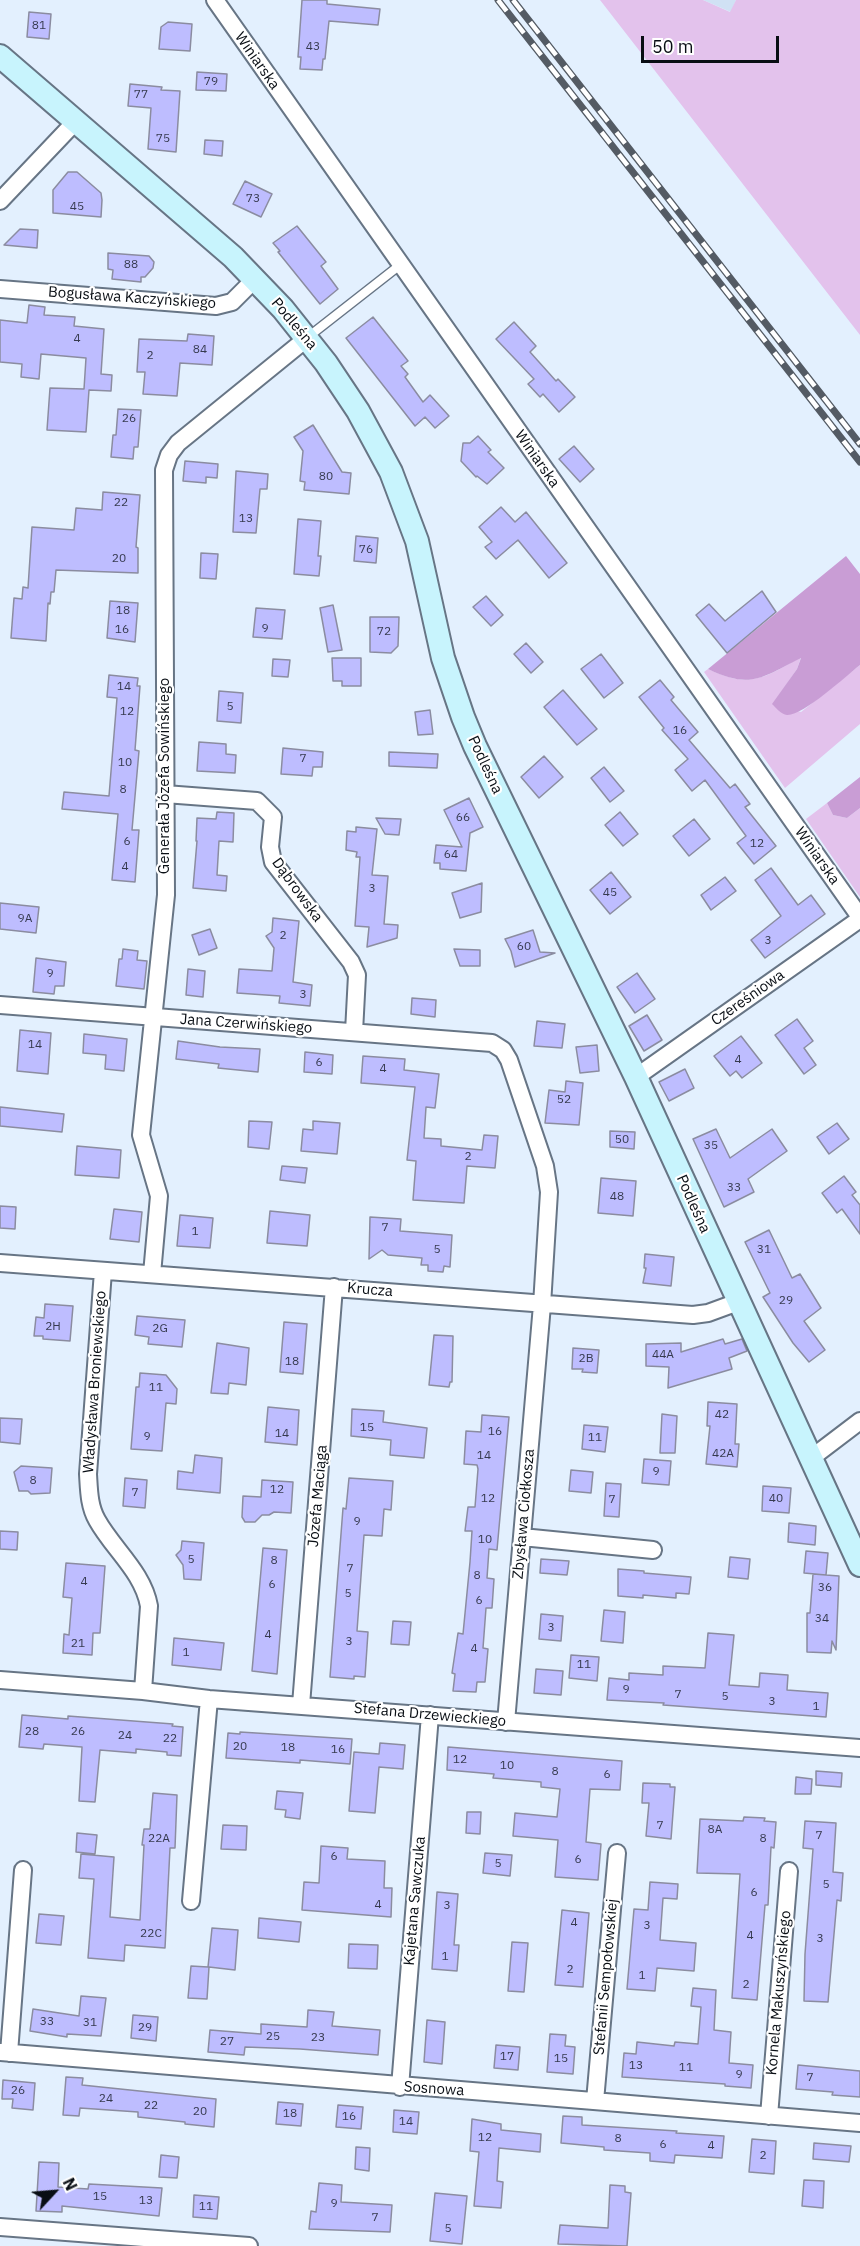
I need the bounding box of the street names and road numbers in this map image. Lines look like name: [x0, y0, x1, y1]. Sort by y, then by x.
street label: Winiarska: [231, 29, 283, 93]
street label: Bogusława Kaczyńskiego: [47, 283, 217, 313]
street label: Podleśna: [267, 294, 321, 354]
street label: Winiarska: [511, 427, 563, 491]
street label: Generała Józefa Sowińskiego: [156, 678, 174, 874]
street label: Podleśna: [464, 733, 506, 797]
street label: Winiarska: [791, 824, 843, 888]
street label: Dąbrowska: [268, 854, 326, 926]
street label: Czereśniowa: [708, 966, 788, 1030]
street label: Jana Czerwińskiego: [179, 1010, 313, 1038]
street label: Podleśna: [672, 1172, 714, 1236]
street label: Krucza: [346, 1279, 394, 1301]
street label: Władysława Broniewskiego: [80, 1290, 110, 1474]
street label: Józefa Maciąga: [305, 1444, 331, 1548]
street label: Zbysława Ciołkosza: [509, 1448, 539, 1580]
street label: Stefana Drzewieckiego: [353, 1699, 507, 1731]
street label: Kajetana Sawczuka: [400, 1836, 430, 1966]
street label: Stefanii Sempołowskiej: [590, 1898, 622, 2056]
street label: Kornela Makuszyńskiego: [763, 1910, 795, 2076]
street label: Sosnowa: [403, 2078, 465, 2100]

